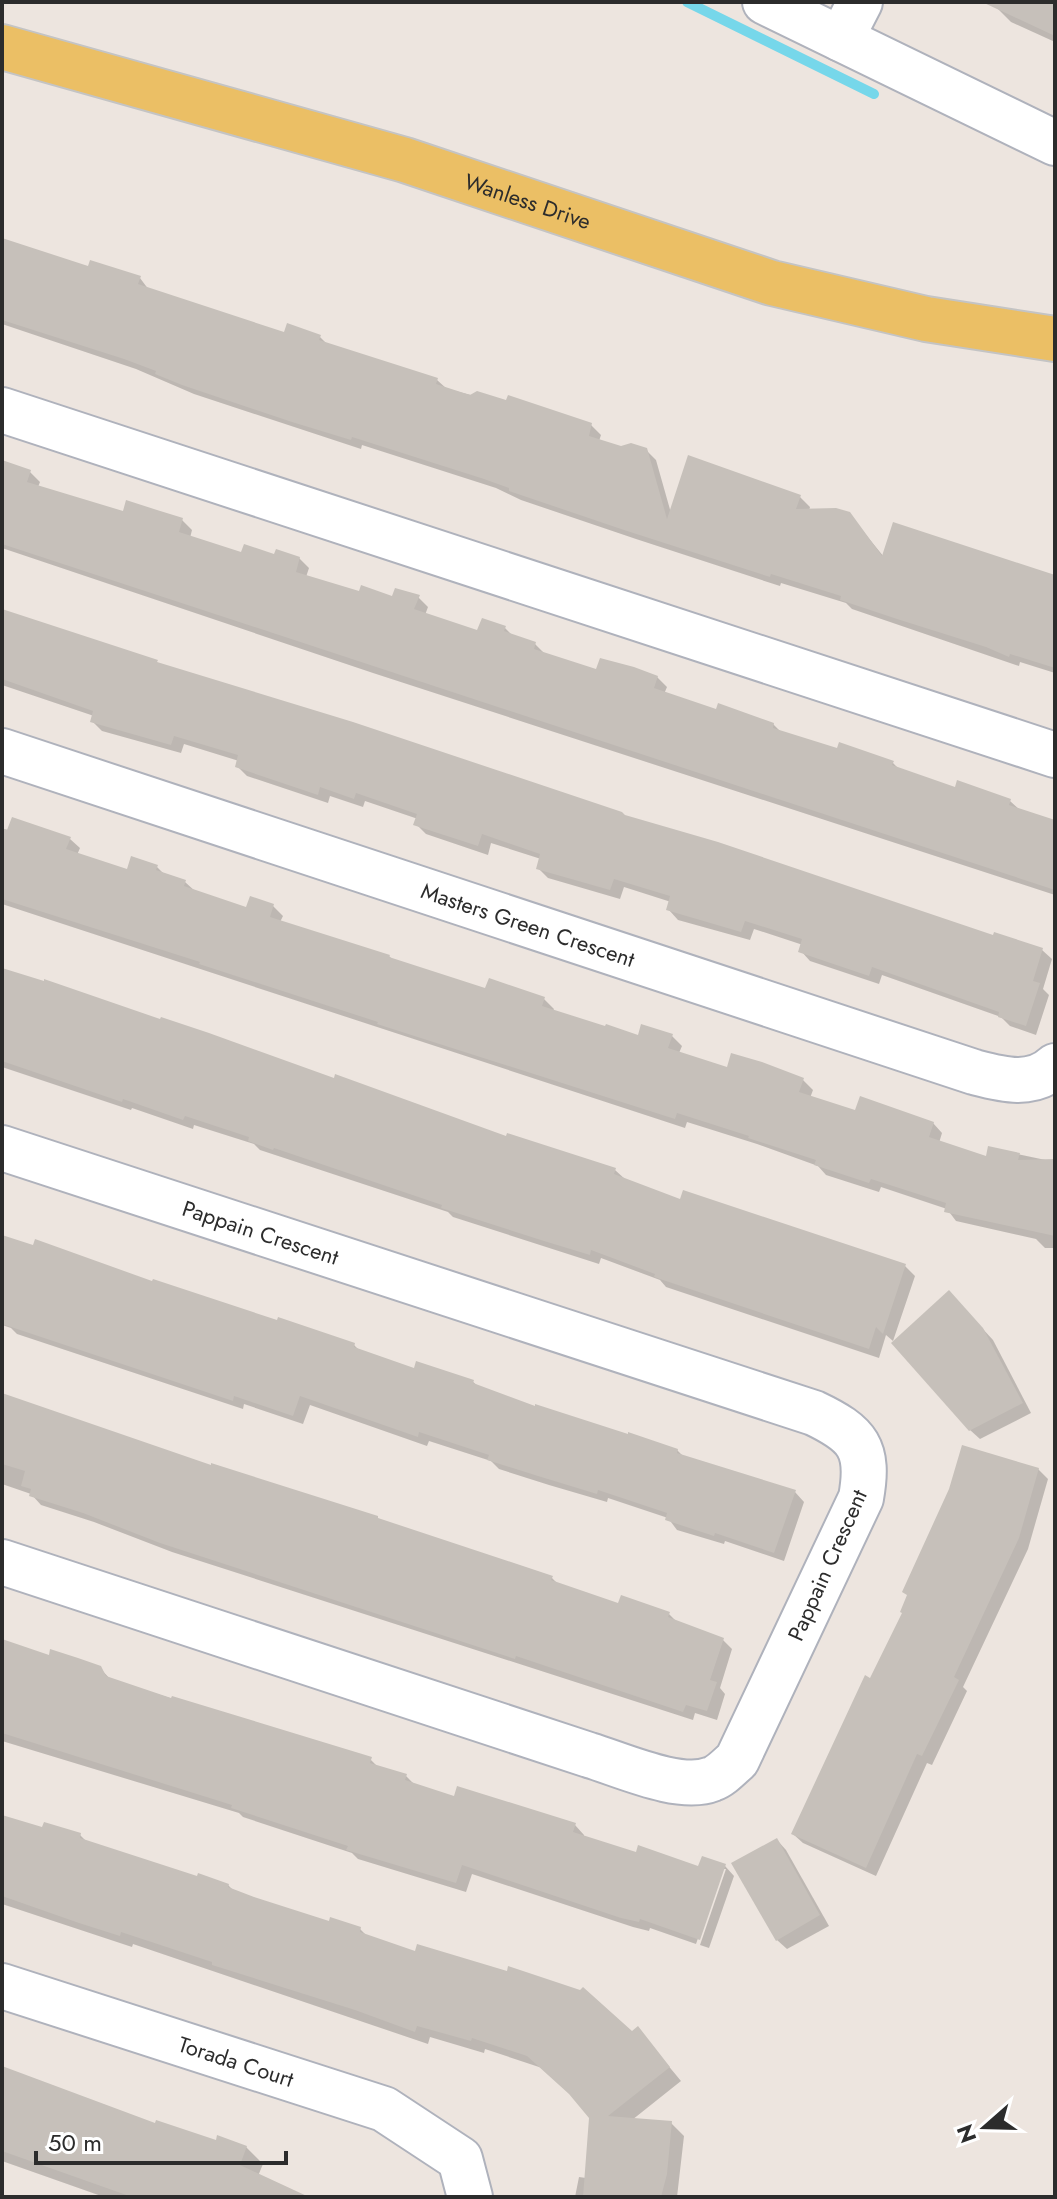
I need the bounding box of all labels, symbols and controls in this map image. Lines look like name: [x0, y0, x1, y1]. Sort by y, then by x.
street label: Wanless Drive: [460, 165, 595, 237]
street label: Masters Green Crescent: [417, 875, 640, 975]
street label: Pappain Crescent: [178, 1192, 344, 1273]
street label: Pappain Crescent: [779, 1484, 875, 1646]
street label: Torada Court: [174, 2028, 299, 2095]
north arrow: [945, 2087, 1025, 2167]
scale bar: [36, 2115, 286, 2165]
text: N: [948, 2120, 984, 2148]
text: 50 m: [48, 2125, 102, 2160]

